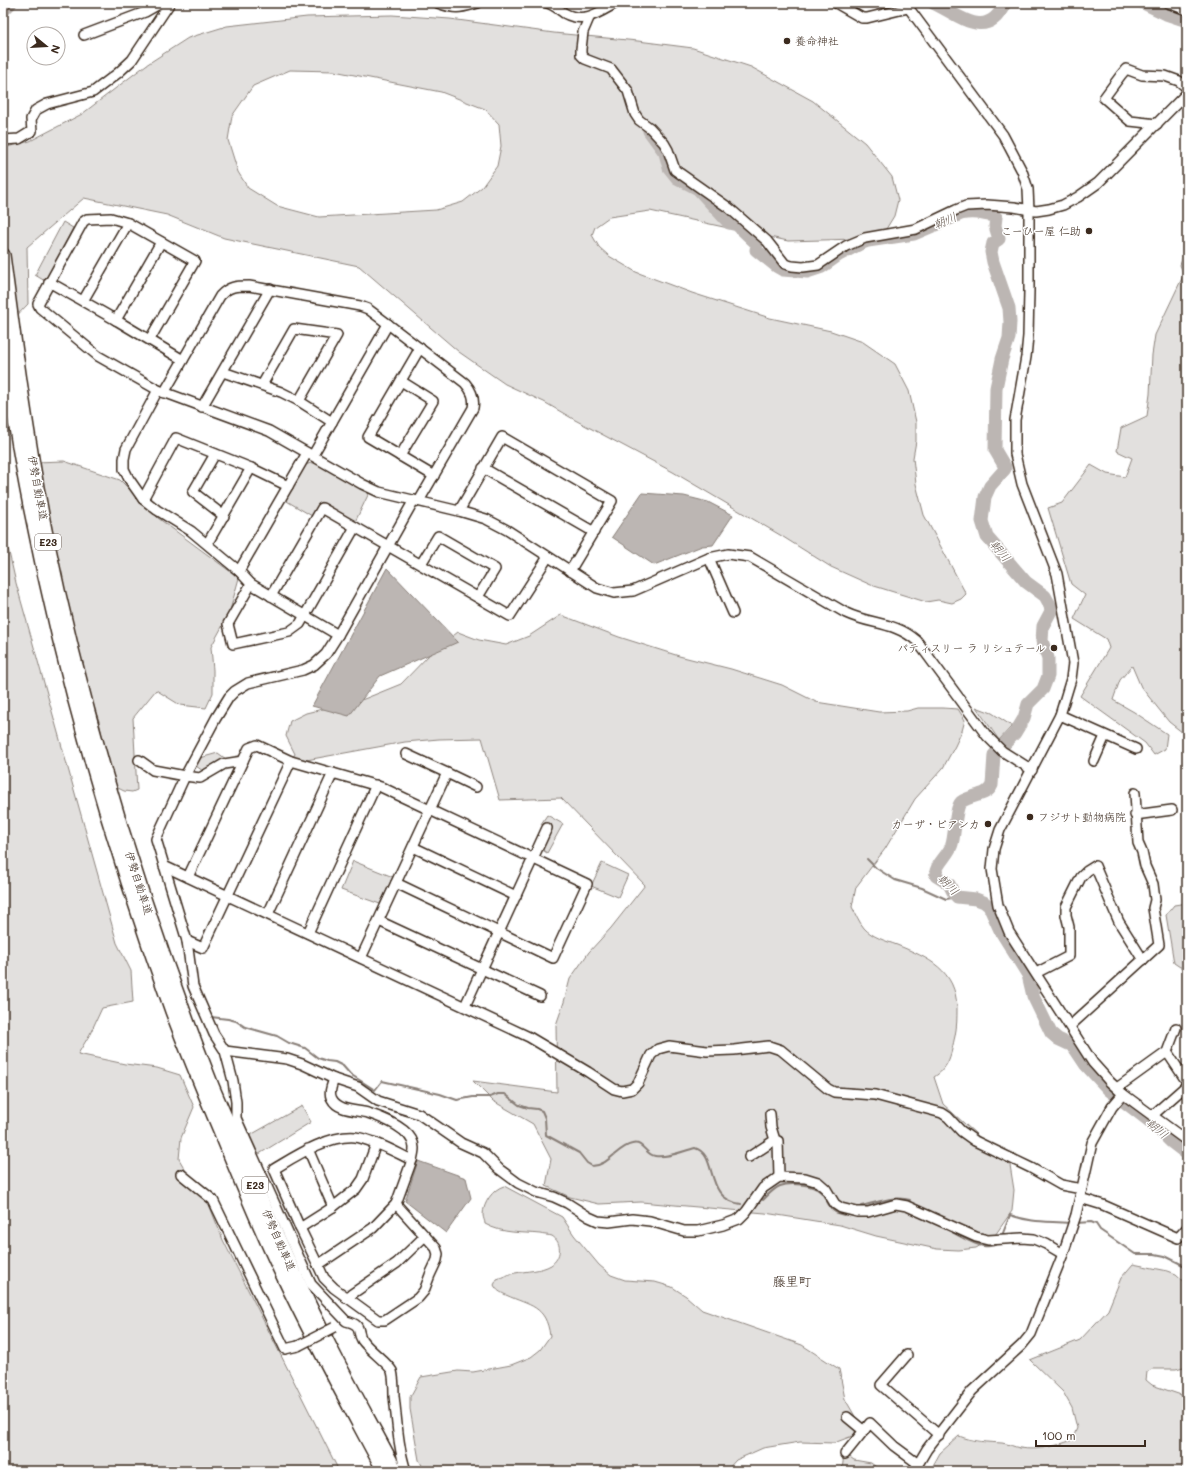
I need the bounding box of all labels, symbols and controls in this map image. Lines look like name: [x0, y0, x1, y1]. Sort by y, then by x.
north arrow: [26, 26, 66, 66]
place label: 養命神社: [795, 33, 839, 48]
marker: 養命神社: [782, 36, 792, 46]
text: N: [48, 43, 64, 56]
water label: 朝川: [930, 208, 959, 232]
place label: こーひー屋 仁助: [1001, 223, 1081, 238]
marker: こーひー屋 仁助: [1084, 226, 1094, 236]
street label: 伊勢自動車道: [25, 454, 52, 522]
road number: E23: [35, 534, 61, 550]
water label: 朝川: [987, 536, 1015, 565]
place label: パティスリー ラ リシュテール: [897, 640, 1046, 655]
marker: パティスリー ラ リシュテール: [1049, 643, 1059, 653]
place label: フジサト動物病院: [1038, 809, 1126, 824]
marker: フジサト動物病院: [1025, 812, 1035, 822]
place label: カーザ・ビアンカ: [892, 816, 980, 831]
marker: カーザ・ビアンカ: [983, 819, 993, 829]
street label: 伊勢自動車道: [122, 849, 157, 917]
water label: 朝川: [935, 870, 963, 898]
water label: 朝川: [1143, 1114, 1172, 1142]
road number: E23: [242, 1177, 268, 1193]
street label: 伊勢自動車道: [259, 1207, 300, 1273]
district label: 藤里町: [772, 1272, 812, 1289]
scale bar: [1036, 1422, 1145, 1448]
text: 100 m: [1042, 1427, 1076, 1443]

